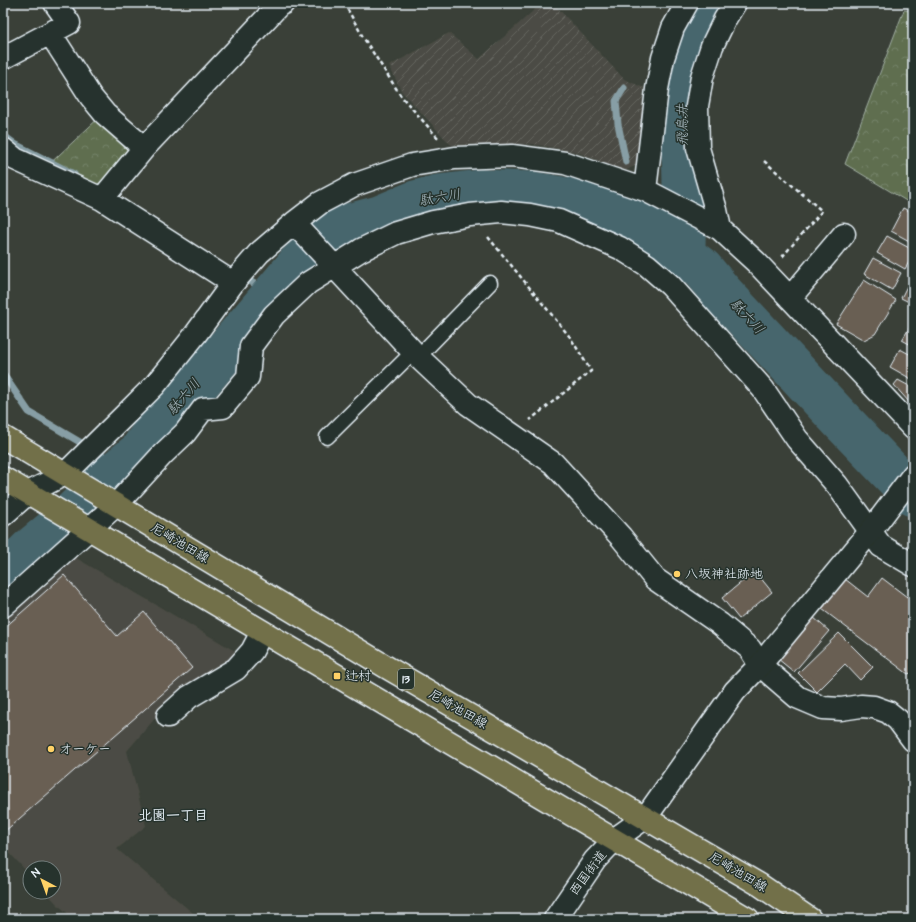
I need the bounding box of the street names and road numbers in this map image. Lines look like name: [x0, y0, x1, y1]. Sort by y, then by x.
street label: 尼崎池田線: [148, 519, 213, 568]
road number: 13: [398, 669, 414, 689]
street label: 尼崎池田線: [425, 685, 492, 734]
street label: 西国街道: [565, 847, 611, 899]
street label: 尼崎池田線: [706, 848, 771, 897]

